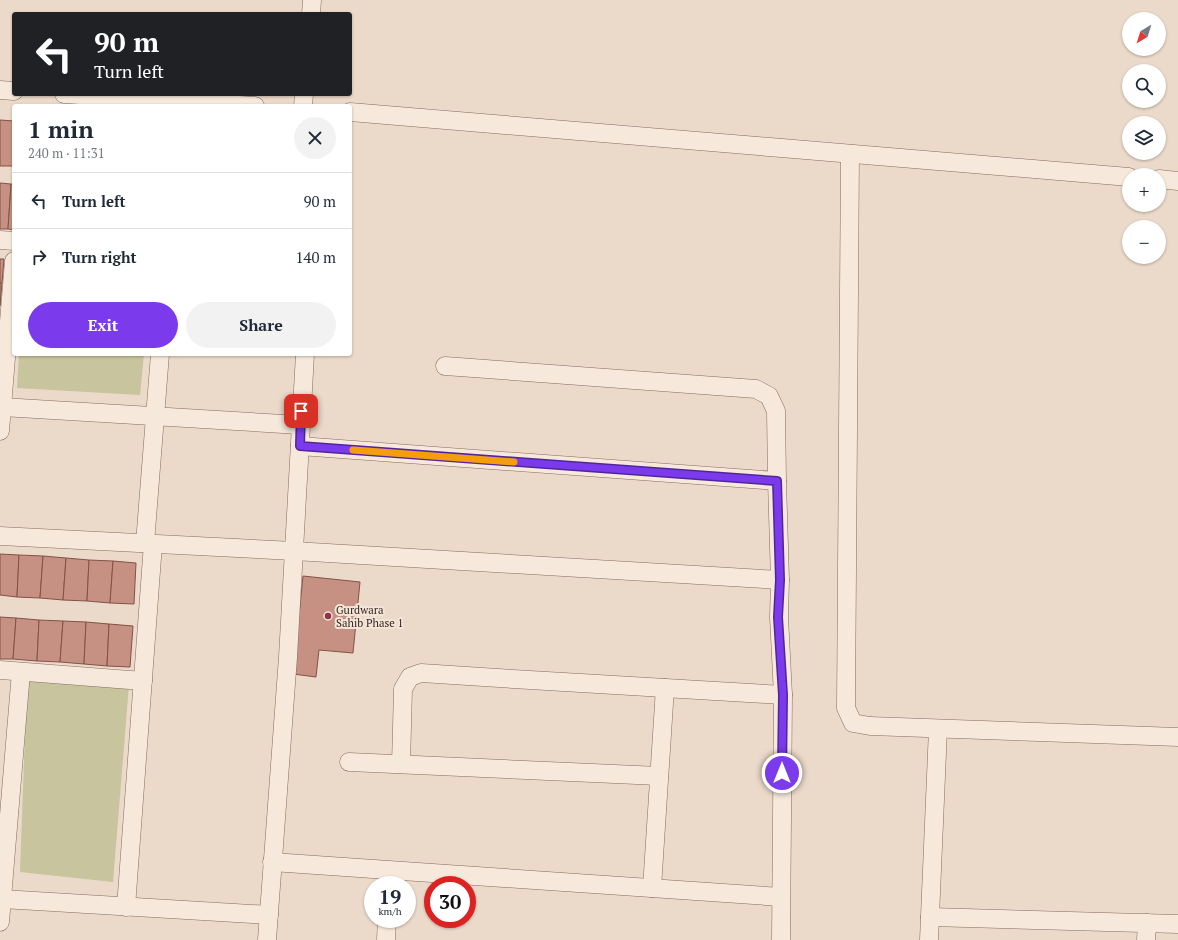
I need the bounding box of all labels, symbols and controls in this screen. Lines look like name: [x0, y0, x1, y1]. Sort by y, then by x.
north arrow: [1122, 12, 1166, 56]
map controls: [1122, 12, 1166, 264]
text: 90 m: [94, 23, 159, 60]
icon: left: [28, 28, 80, 80]
text: Turn left: [94, 59, 164, 83]
button: search: [1122, 64, 1166, 108]
text: 1 min: [28, 113, 94, 145]
button: layers: [1122, 116, 1166, 160]
button: close: [294, 117, 336, 159]
text: 240 m · 11:31: [28, 144, 105, 162]
button: +: [1122, 168, 1166, 212]
icon: left: [28, 190, 50, 212]
text: Turn left: [62, 191, 126, 211]
text: 90 m: [303, 191, 336, 211]
button: −: [1122, 220, 1166, 264]
icon: right: [28, 246, 50, 268]
text: Turn right: [62, 247, 137, 267]
text: 140 m: [295, 247, 336, 267]
button: Exit: [28, 302, 178, 348]
button: Share: [186, 302, 336, 348]
pin: [284, 394, 318, 428]
icon: arrive: [290, 400, 312, 422]
place label: Gurdwara Sahib Phase 1: [336, 603, 403, 630]
marker: Gurdwara Sahib Phase 1: [323, 611, 333, 621]
position arrow: [761, 752, 803, 794]
speed limit sign: 30: [424, 876, 476, 928]
text: 19: [379, 883, 401, 910]
text: km/h: [378, 905, 402, 918]

